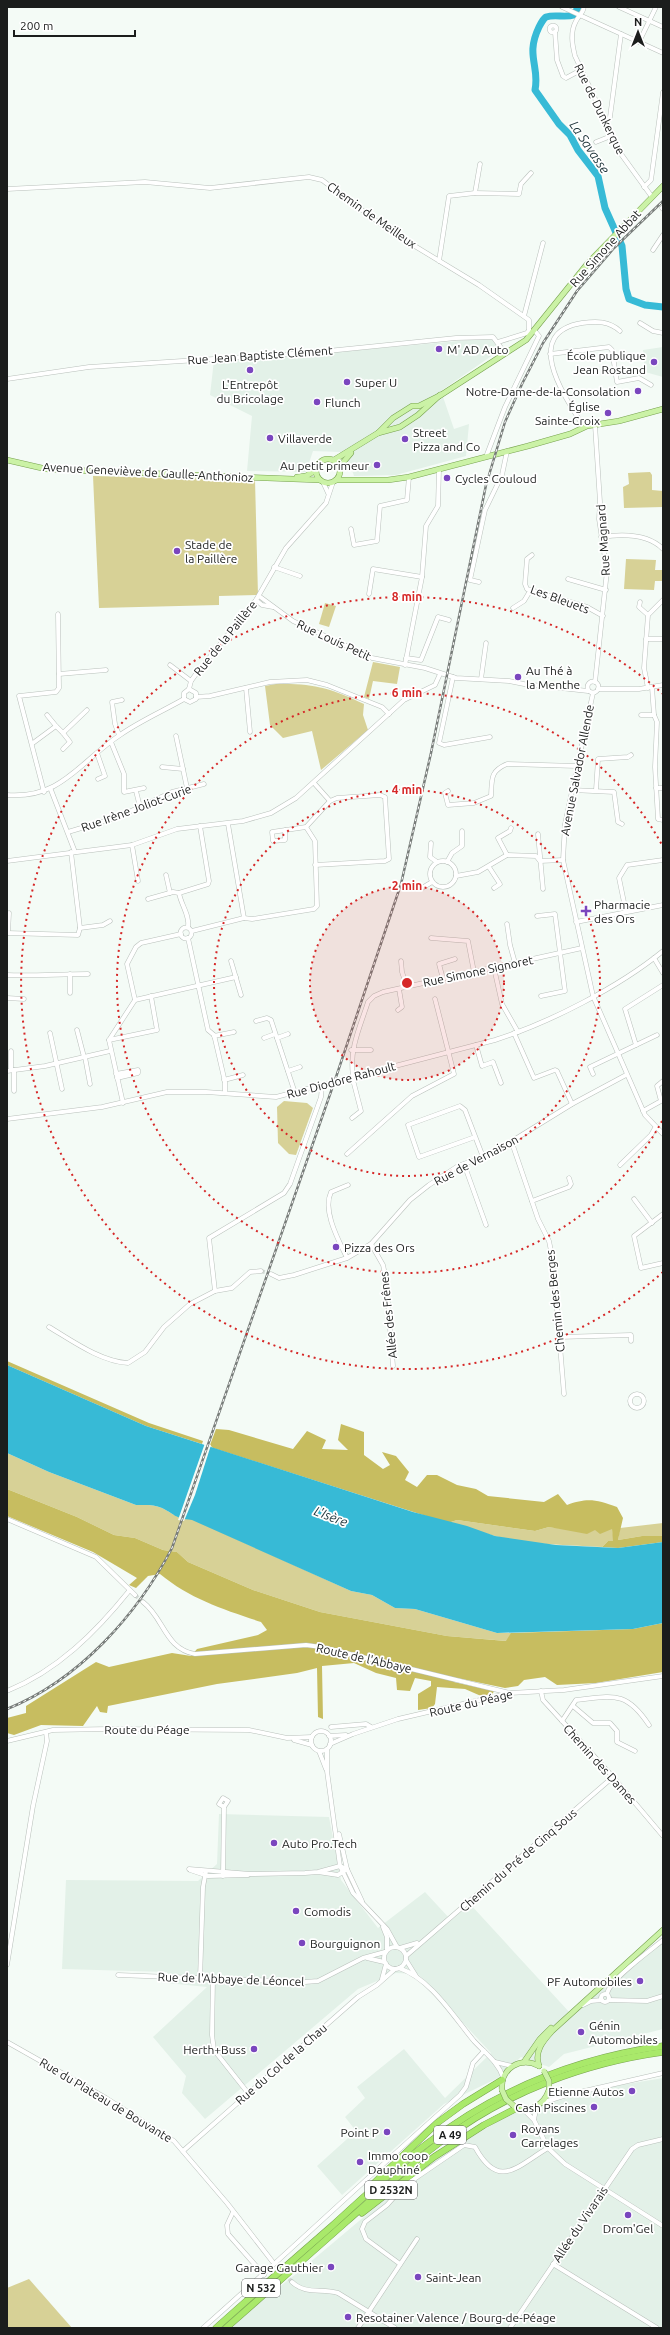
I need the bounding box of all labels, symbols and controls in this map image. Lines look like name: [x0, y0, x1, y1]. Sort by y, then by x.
scale bar: [14, 12, 135, 38]
north arrow: [618, 12, 658, 52]
text: N: [634, 16, 642, 28]
text: 200 m: [20, 19, 53, 32]
street label: Rue de Dunkerque: [572, 61, 628, 157]
water label: La Savasse: [567, 118, 613, 176]
street label: Chemin de Meilleux: [325, 179, 419, 251]
street label: Rue Simone Abbat: [567, 207, 643, 289]
street label: Rue Jean Baptiste Clément: [187, 343, 333, 367]
place label: M' AD Auto: [447, 343, 508, 356]
marker: M' AD Auto: [434, 344, 444, 354]
place label: École publique Jean Rostand: [567, 349, 646, 376]
marker: École publique Jean Rostand: [649, 357, 659, 367]
marker: L'Entrepôt du Bricolage: [245, 365, 255, 375]
place label: Super U: [355, 376, 397, 389]
marker: Super U: [342, 377, 352, 387]
place label: L'Entrepôt du Bricolage: [216, 378, 284, 405]
place label: Notre-Dame-de-la-Consolation: [466, 385, 630, 398]
marker: Notre-Dame-de-la-Consolation: [633, 386, 643, 396]
place label: Flunch: [325, 396, 361, 409]
marker: Flunch: [312, 397, 322, 407]
place label: Église Sainte-Croix: [535, 400, 600, 427]
marker: Église Sainte-Croix: [603, 408, 613, 418]
place label: Street Pizza and Co: [413, 426, 480, 453]
place label: Villaverde: [278, 432, 332, 445]
marker: Villaverde: [265, 433, 275, 443]
marker: Street Pizza and Co: [400, 434, 410, 444]
place label: Au petit primeur: [280, 459, 369, 472]
street label: Avenue Geneviève de Gaulle-Anthonioz: [42, 460, 254, 484]
marker: Au petit primeur: [372, 460, 382, 470]
place label: Cycles Couloud: [455, 472, 537, 485]
marker: Cycles Couloud: [442, 473, 452, 483]
street label: Rue Magnard: [594, 504, 612, 576]
place label: Stade de la Paillère: [185, 538, 237, 565]
marker: Stade de la Paillère: [172, 546, 182, 556]
street label: Les Bleuets: [529, 582, 591, 616]
text: 8 min: [392, 590, 422, 603]
street label: Rue de la Paillère: [191, 598, 259, 678]
street label: Rue Louis Petit: [295, 617, 373, 663]
place label: Au Thé à la Menthe: [526, 664, 580, 691]
marker: Au Thé à la Menthe: [513, 672, 523, 682]
text: 6 min: [392, 686, 422, 699]
street label: Avenue Salvador Allende: [558, 703, 596, 837]
street label: Rue Irène Joliot-Curie: [79, 782, 193, 834]
text: 4 min: [392, 783, 422, 796]
text: 2 min: [392, 879, 422, 892]
place label: Pharmacie des Ors: [594, 898, 650, 925]
marker: Pharmacie des Ors: [581, 906, 591, 916]
street label: Rue Simone Signoret: [422, 953, 535, 989]
centre of rings: [400, 976, 414, 990]
street label: Rue Diodore Rahoult: [285, 1059, 397, 1101]
street label: Rue de Vernaison: [432, 1132, 520, 1188]
place label: Pizza des Ors: [344, 1241, 415, 1254]
marker: Pizza des Ors: [331, 1242, 341, 1252]
street label: Chemin des Berges: [543, 1249, 567, 1353]
street label: Allée des Frênes: [377, 1271, 399, 1359]
water label: L'Isère: [312, 1503, 350, 1529]
street label: Route de l'Abbaye: [315, 1641, 413, 1675]
street label: Route du Péage: [428, 1687, 514, 1719]
street label: Chemin des Dames: [561, 1722, 639, 1806]
street label: Route du Péage: [104, 1723, 190, 1736]
street label: Chemin du Pré de Cinq Sous: [457, 1806, 579, 1914]
place label: Auto Pro.Tech: [282, 1837, 357, 1850]
marker: Auto Pro.Tech: [269, 1838, 279, 1848]
place label: Comodis: [304, 1905, 351, 1918]
marker: Comodis: [291, 1906, 301, 1916]
place label: Bourguignon: [310, 1937, 380, 1950]
marker: Bourguignon: [297, 1938, 307, 1948]
street label: Rue de l'Abbaye de Léoncel: [157, 1970, 305, 1988]
place label: PF Automobiles: [547, 1975, 632, 1988]
marker: PF Automobiles: [635, 1976, 645, 1986]
place label: Génin Automobiles: [589, 2019, 658, 2046]
street label: Rue du Col de la Chau: [233, 2021, 329, 2107]
marker: Génin Automobiles: [576, 2027, 586, 2037]
place label: Herth+Buss: [183, 2043, 246, 2056]
marker: Herth+Buss: [249, 2044, 259, 2054]
street label: Rue du Plateau de Bouvante: [38, 2055, 174, 2145]
place label: Etienne Autos: [548, 2085, 624, 2098]
marker: Etienne Autos: [627, 2086, 637, 2096]
place label: Cash Piscines: [515, 2101, 586, 2114]
marker: Cash Piscines: [589, 2102, 599, 2112]
place label: Royans Carrelages: [521, 2122, 578, 2149]
place label: Point P: [341, 2126, 379, 2139]
road number: A 49: [434, 2126, 466, 2144]
marker: Point P: [382, 2127, 392, 2137]
marker: Royans Carrelages: [508, 2130, 518, 2140]
place label: Immo coop Dauphiné: [368, 2149, 428, 2176]
marker: Immo coop Dauphiné: [355, 2157, 365, 2167]
road number: D 2532N: [365, 2181, 417, 2199]
street label: Allée du Vivarais: [550, 2184, 610, 2264]
marker: Drom'Gel: [623, 2210, 633, 2220]
place label: Drom'Gel: [603, 2222, 653, 2235]
place label: Garage Gauthier: [235, 2261, 323, 2274]
marker: Garage Gauthier: [326, 2262, 336, 2272]
place label: Saint-Jean: [426, 2271, 481, 2284]
marker: Saint-Jean: [413, 2272, 423, 2282]
road number: N 532: [242, 2279, 280, 2297]
place label: Resotainer Valence / Bourg-de-Péage: [356, 2311, 556, 2324]
marker: Resotainer Valence / Bourg-de-Péage: [343, 2312, 353, 2322]

